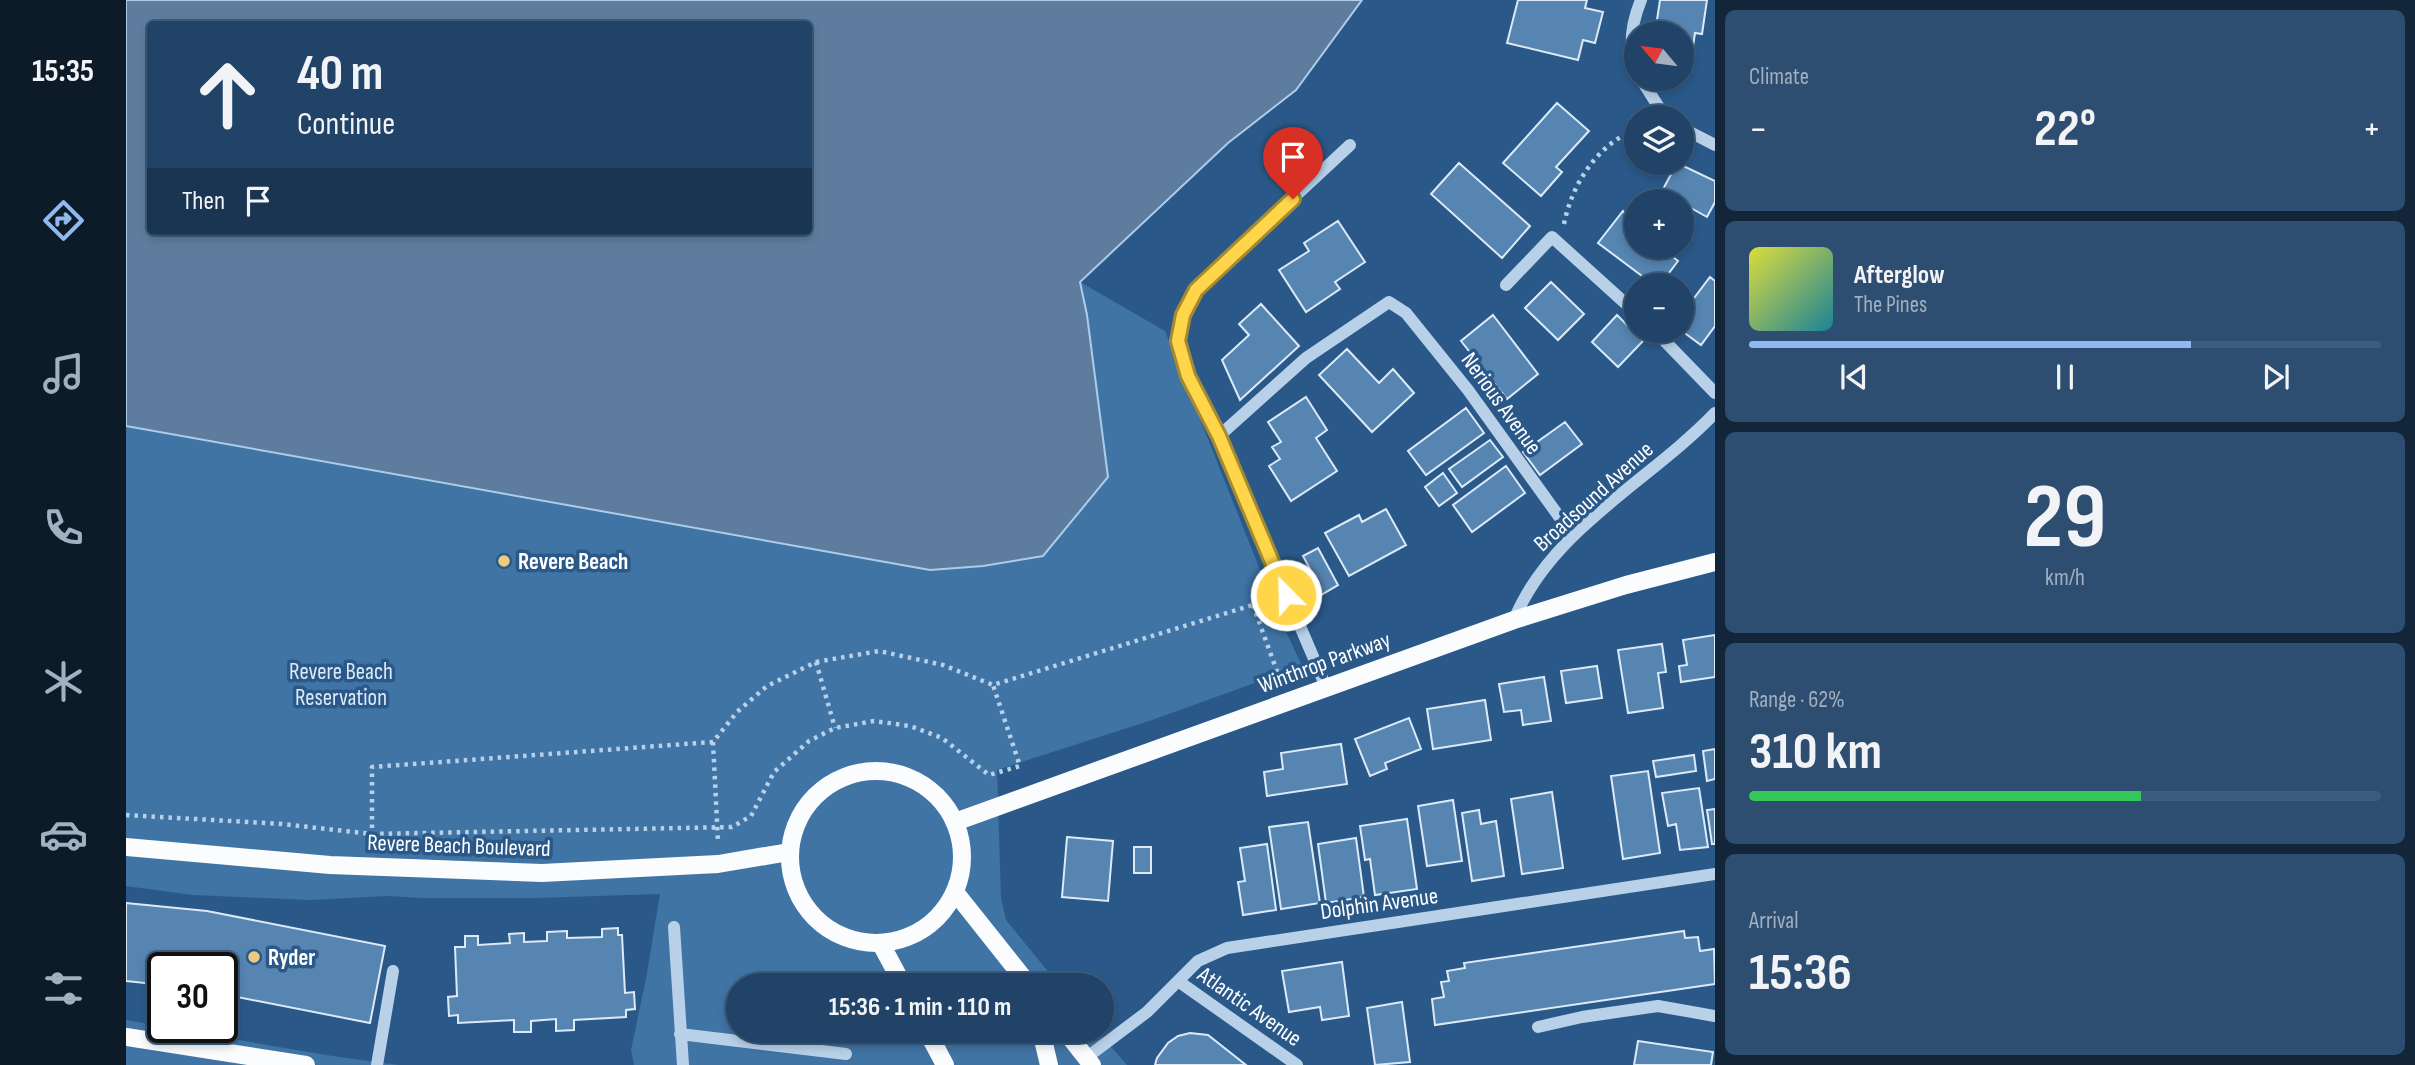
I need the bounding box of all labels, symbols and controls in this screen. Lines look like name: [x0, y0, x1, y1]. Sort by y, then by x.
north arrow: [1624, 21, 1694, 91]
map controls: [1624, 21, 1694, 343]
text: 40 m: [297, 45, 383, 104]
icon: ahead: [182, 49, 273, 140]
text: 15:35: [32, 52, 94, 91]
text: Climate: [1749, 63, 1809, 91]
text: 22°: [2034, 98, 2096, 161]
text: Continue: [297, 105, 395, 144]
button: layers: [1624, 105, 1694, 175]
text: −: [1749, 107, 1768, 152]
text: +: [2362, 107, 2381, 152]
pin: [1263, 127, 1323, 199]
icon: arrive: [1274, 138, 1312, 176]
icon: arrive: [239, 182, 277, 220]
text: Then: [182, 186, 225, 217]
button: +: [1624, 189, 1694, 259]
icon: directions: [39, 196, 88, 245]
text: Afterglow: [1854, 260, 1945, 291]
button: −: [1624, 273, 1694, 343]
text: The Pines: [1854, 291, 1927, 319]
street label: Nerious Avenue: [1455, 347, 1548, 460]
icon: music: [39, 349, 88, 398]
icon: previous: [1835, 358, 1873, 396]
icon: pause: [2046, 358, 2084, 396]
icon: next: [2257, 358, 2295, 396]
street label: Broadsound Avenue: [1528, 436, 1659, 558]
text: 29: [2024, 464, 2107, 573]
icon: phone: [39, 503, 88, 552]
place label: Revere Beach: [518, 548, 628, 576]
marker: Revere Beach: [496, 553, 512, 569]
position arrow: [1249, 558, 1323, 632]
text: km/h: [2045, 564, 2085, 592]
street label: Winthrop Parkway: [1254, 626, 1395, 700]
icon: climate: [39, 657, 88, 706]
park label: Revere Beach Reservation: [289, 658, 393, 712]
text: Range · 62%: [1749, 686, 1845, 714]
text: 310 km: [1749, 721, 1882, 784]
icon: car: [39, 810, 88, 859]
street label: Revere Beach Boulevard: [367, 829, 551, 863]
street label: Dolphin Avenue: [1319, 882, 1440, 926]
text: Arrival: [1749, 907, 1798, 935]
text: 15:36: [1749, 942, 1852, 1005]
place label: Ryder: [268, 944, 315, 972]
marker: Ryder: [246, 949, 262, 965]
speed limit sign: 30: [147, 952, 238, 1043]
street label: Atlantic Avenue: [1191, 960, 1307, 1053]
icon: filters: [39, 964, 88, 1013]
text: 15:36 · 1 min · 110 m: [829, 992, 1011, 1023]

